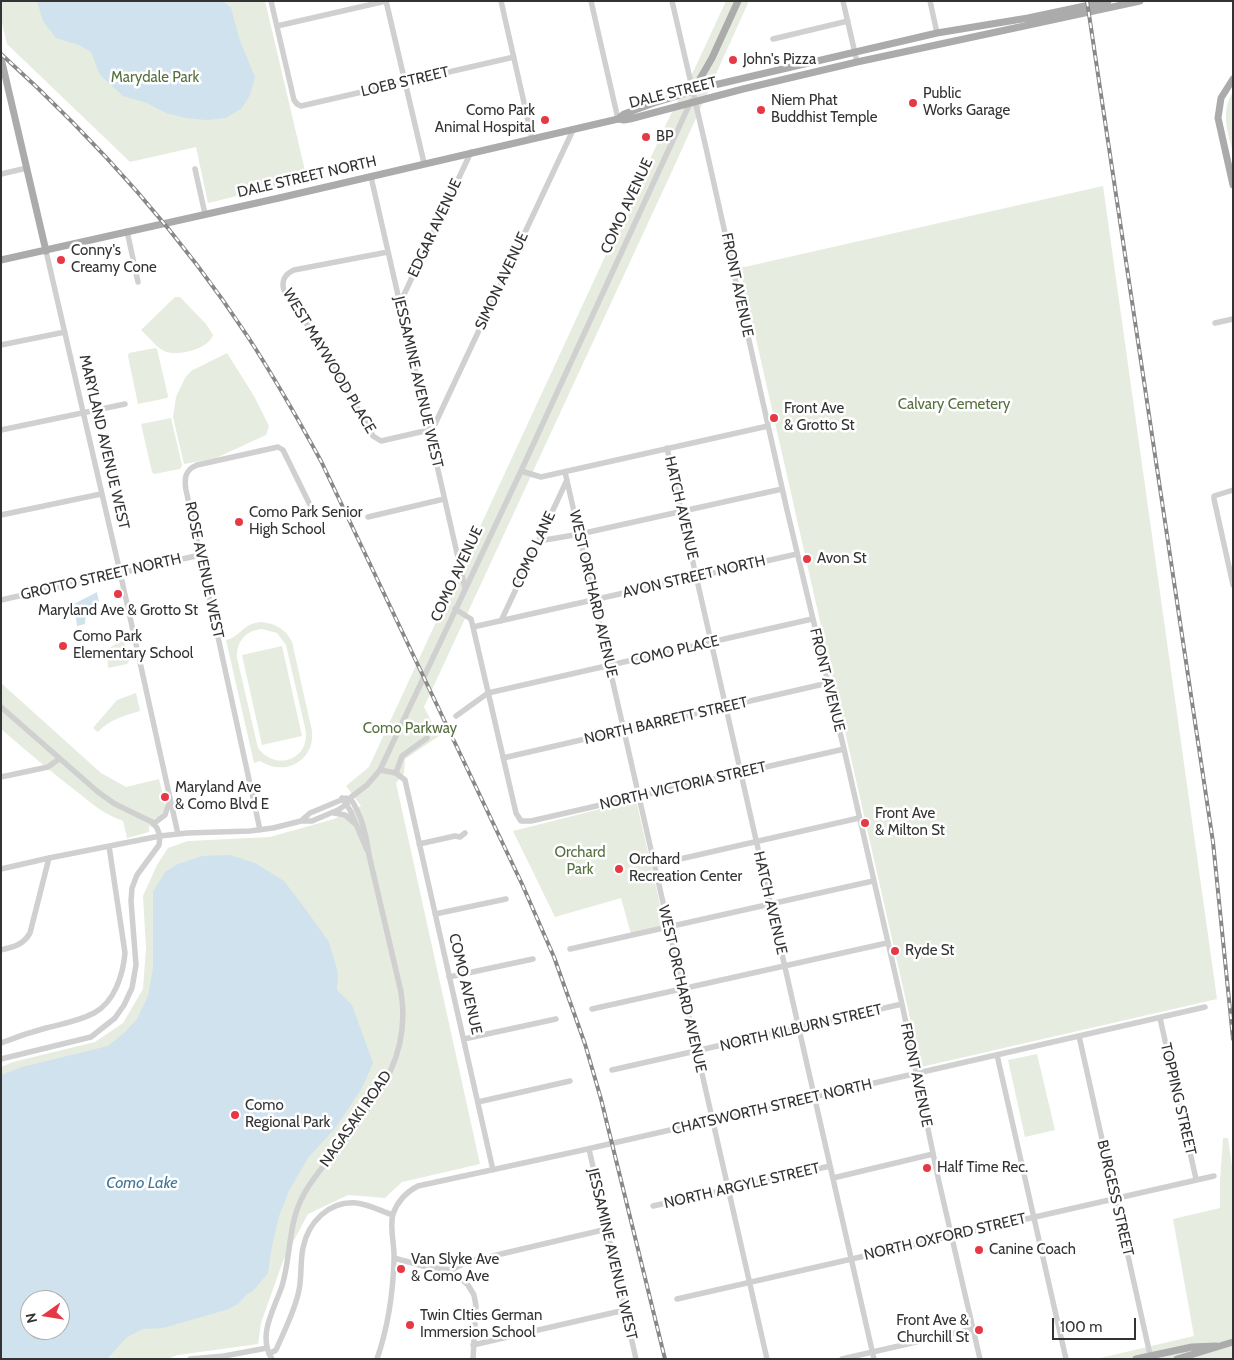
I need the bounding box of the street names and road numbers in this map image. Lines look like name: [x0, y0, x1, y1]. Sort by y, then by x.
street label: LOEB STREET: [359, 63, 451, 101]
street label: DALE STREET: [627, 73, 719, 113]
street label: DALE STREET NORTH: [236, 152, 378, 202]
street label: COMO AVENUE: [597, 155, 657, 257]
street label: EDGAR AVENUE: [404, 176, 466, 280]
street label: SIMON AVENUE: [471, 229, 533, 333]
street label: FRONT AVENUE: [717, 231, 757, 339]
street label: WEST MAYWOOD PLACE: [279, 285, 379, 437]
street label: JESSAMINE AVENUE WEST: [390, 295, 446, 469]
street label: MARYLAND AVENUE WEST: [75, 353, 133, 531]
street label: HATCH AVENUE: [660, 455, 702, 561]
street label: ROSE AVENUE WEST: [181, 500, 227, 640]
street label: COMO LANE: [508, 509, 560, 591]
street label: WEST ORCHARD AVENUE: [565, 509, 621, 679]
street label: COMO AVENUE: [427, 523, 487, 625]
street label: GROTTO STREET NORTH: [19, 550, 183, 604]
street label: AVON STREET NORTH: [621, 552, 767, 602]
street label: FRONT AVENUE: [805, 626, 849, 734]
street label: COMO PLACE: [629, 632, 721, 670]
street label: NORTH BARRETT STREET: [582, 693, 750, 749]
street label: NORTH VICTORIA STREET: [598, 758, 768, 814]
street label: HATCH AVENUE: [749, 850, 791, 956]
street label: WEST ORCHARD AVENUE: [654, 904, 710, 1074]
street label: COMO AVENUE: [445, 932, 485, 1036]
street label: NORTH KILBURN STREET: [718, 1001, 884, 1055]
street label: FRONT AVENUE: [896, 1021, 936, 1129]
street label: TOPPING STREET: [1156, 1041, 1200, 1157]
street label: NAGASAKI ROAD: [316, 1067, 396, 1171]
street label: CHATSWORTH STREET NORTH: [670, 1075, 874, 1139]
street label: BURGESS STREET: [1093, 1138, 1137, 1258]
street label: NORTH ARGYLE STREET: [662, 1159, 822, 1213]
street label: JESSAMINE AVENUE WEST: [584, 1167, 640, 1341]
street label: NORTH OXFORD STREET: [862, 1210, 1028, 1264]

